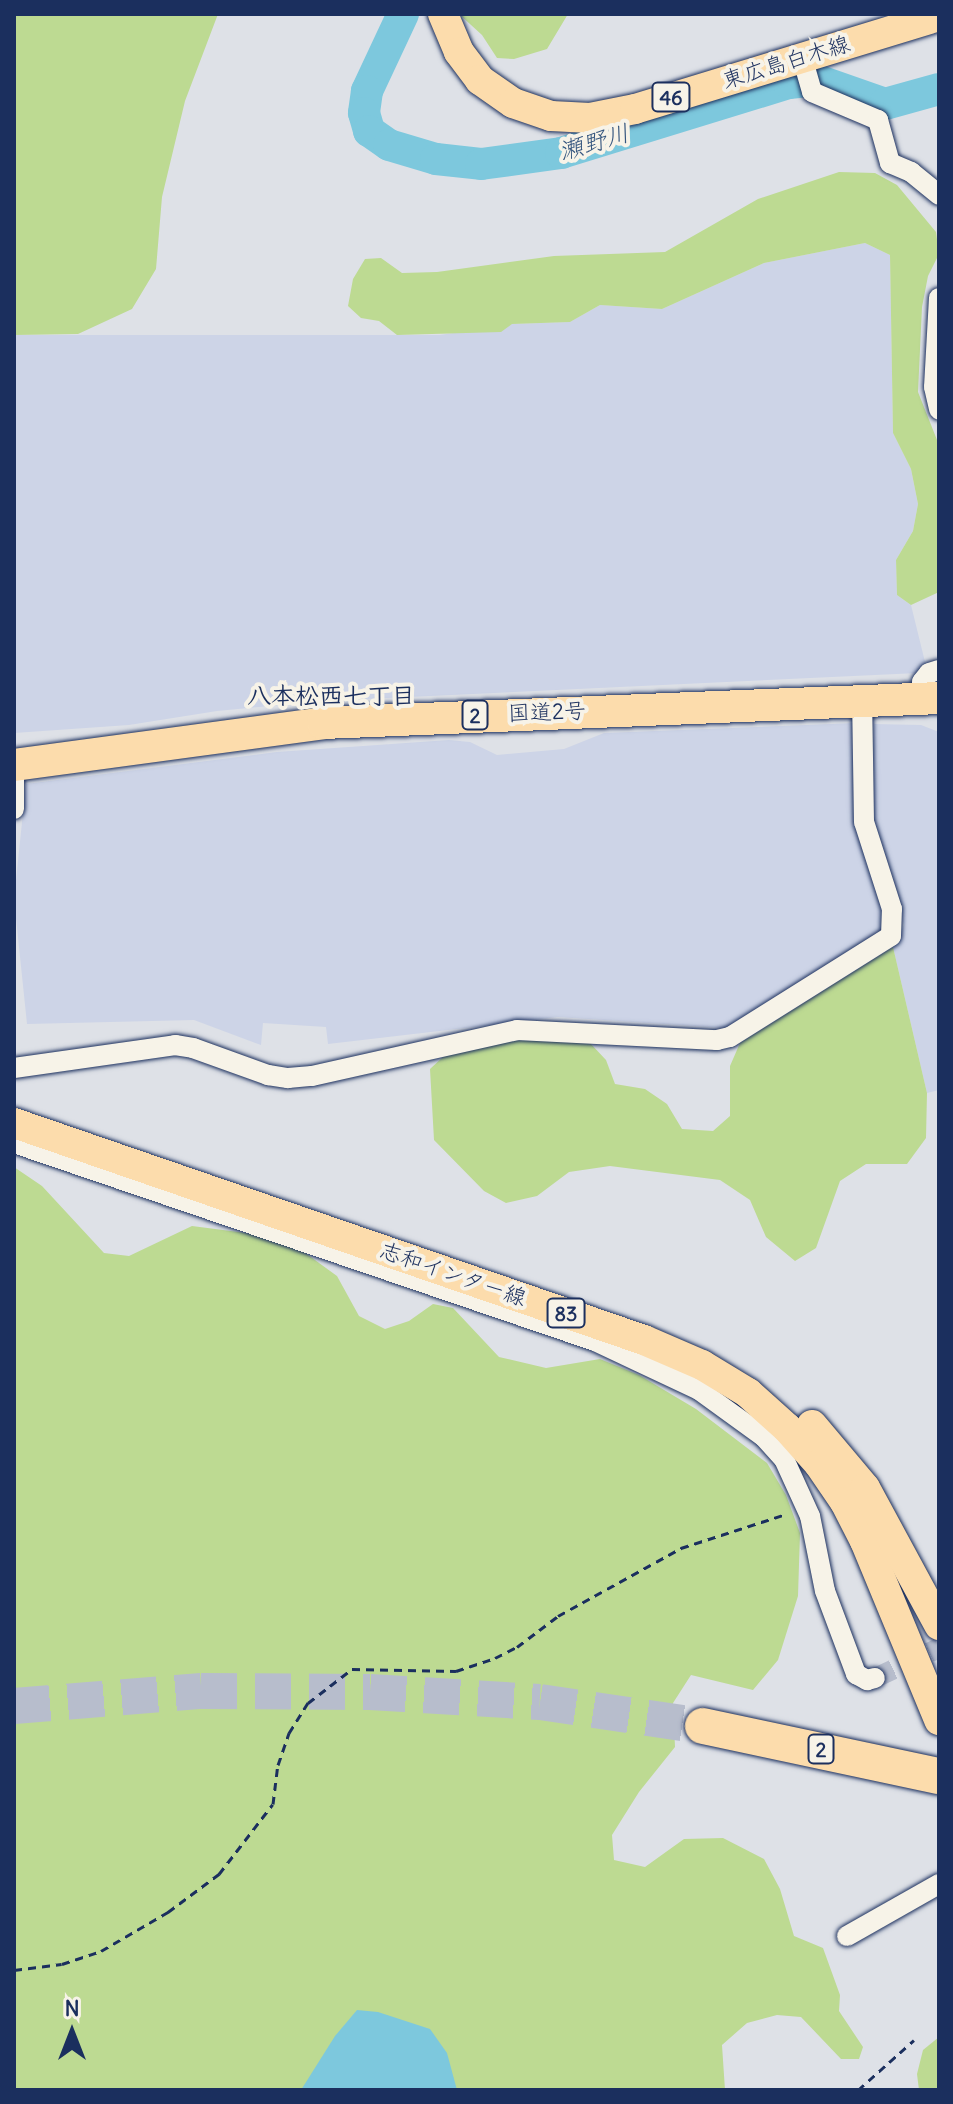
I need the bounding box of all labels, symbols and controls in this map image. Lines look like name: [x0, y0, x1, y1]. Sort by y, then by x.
street label: 東広島白木線: [719, 30, 853, 94]
road number: 46: [651, 81, 691, 113]
water label: 瀬野川: [555, 118, 633, 166]
district label: 八本松西七丁目: [247, 682, 415, 710]
street label: 国道2号: [508, 697, 586, 727]
road number: 2: [461, 699, 489, 731]
street label: 志和インター線: [376, 1236, 530, 1312]
road number: 83: [546, 1297, 586, 1329]
road number: 2: [807, 1733, 835, 1765]
north arrow: [32, 1992, 112, 2072]
text: N: [64, 1994, 80, 2022]

